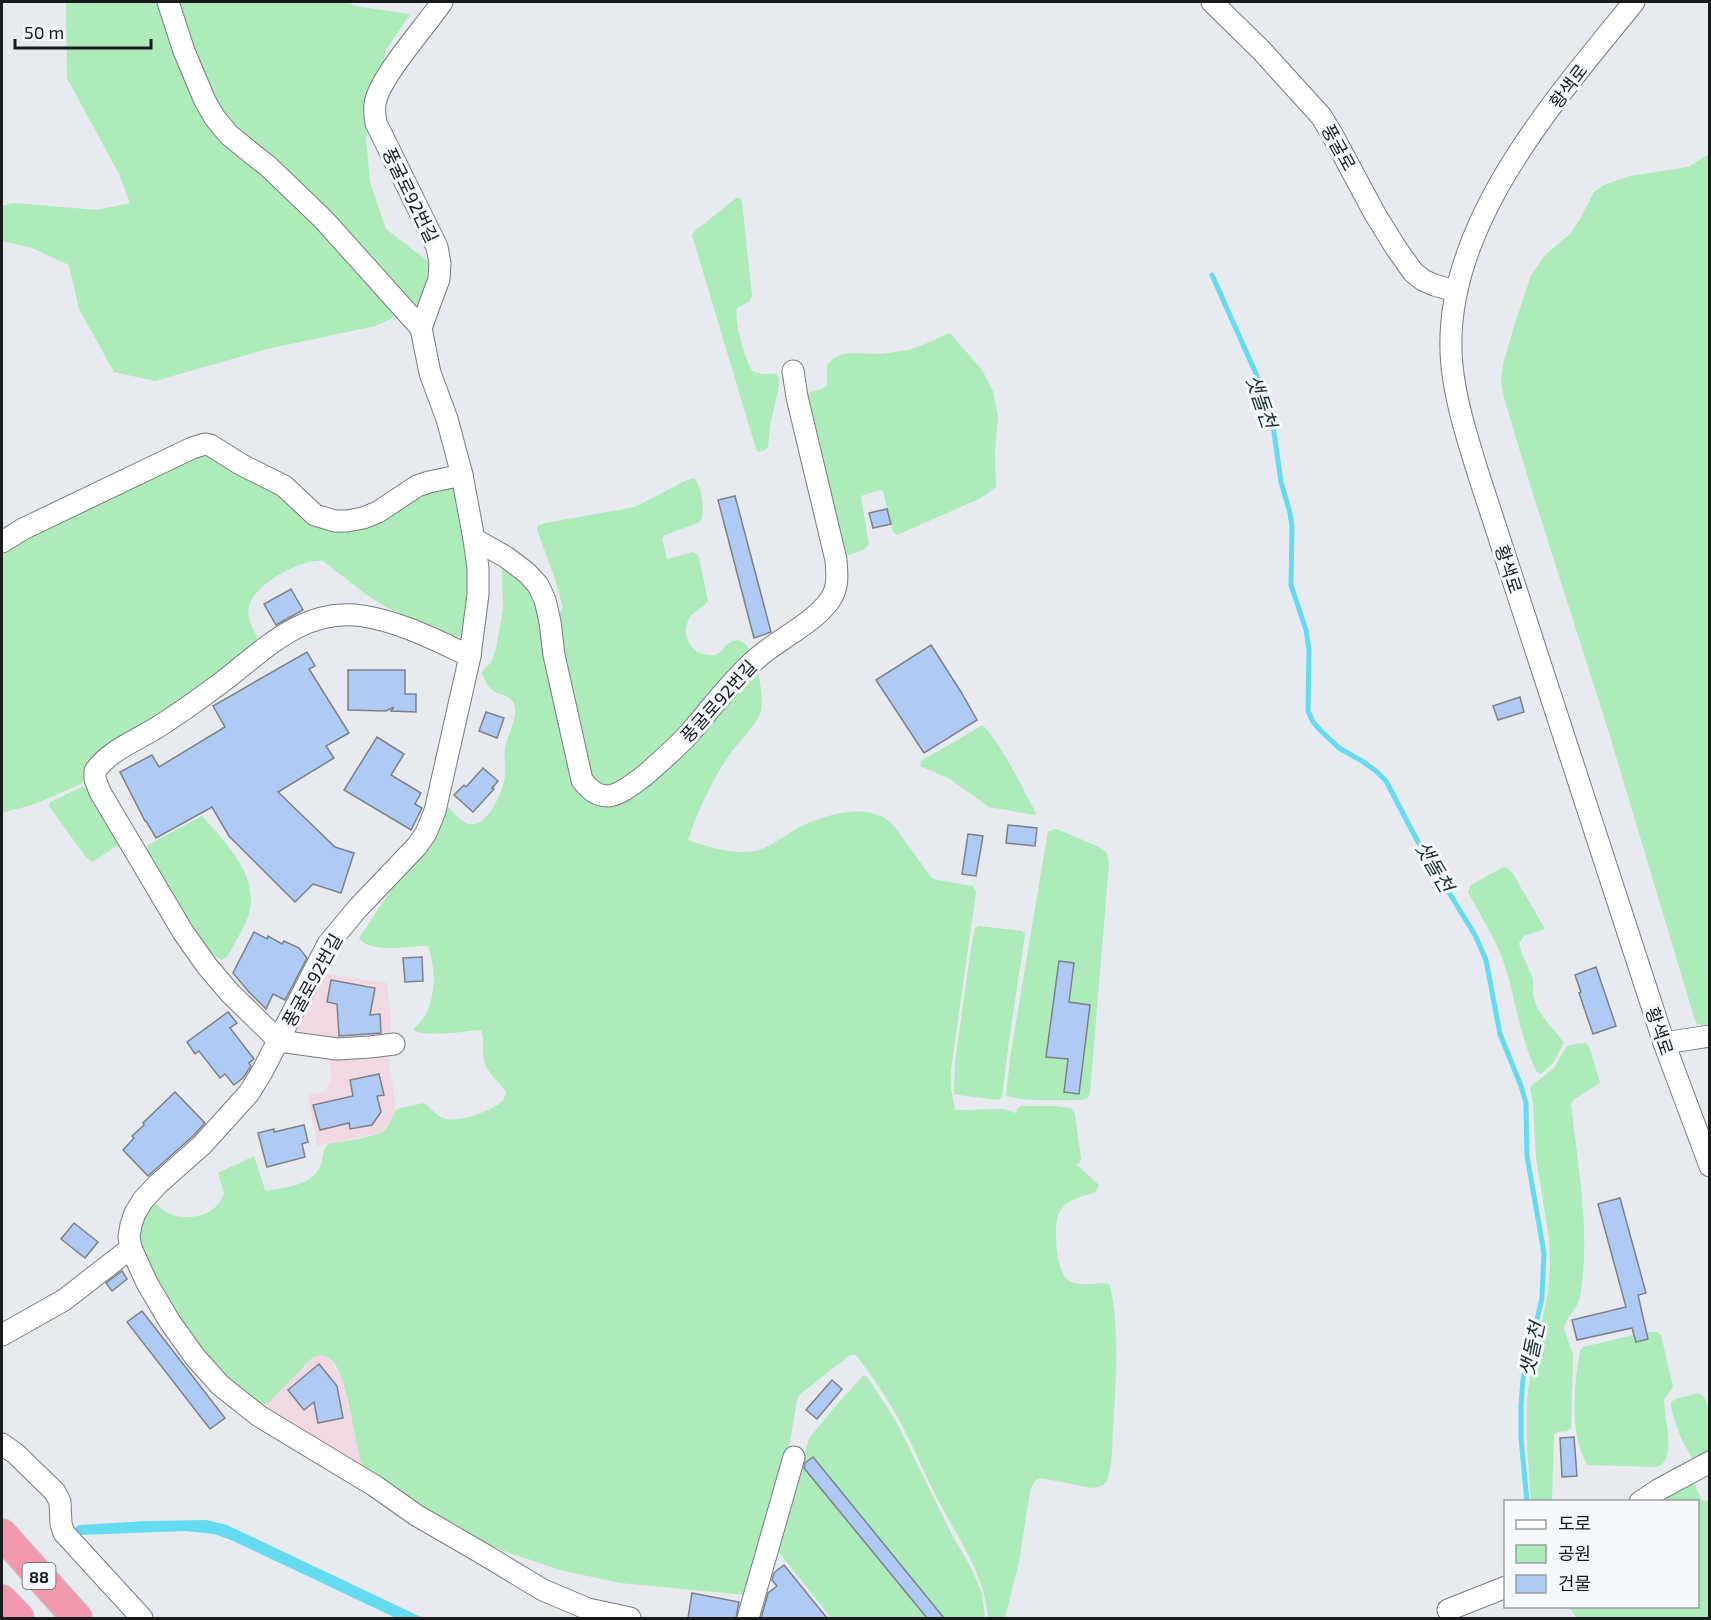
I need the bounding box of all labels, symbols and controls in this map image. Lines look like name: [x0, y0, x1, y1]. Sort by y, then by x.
scale bar: [15, 12, 152, 50]
text: 50 m: [24, 21, 64, 43]
street label: 황색로: [1544, 60, 1592, 112]
street label: 풍굴로: [1317, 120, 1361, 174]
street label: 풍굴로92번길: [378, 144, 444, 246]
water label: 샛돌천: [1242, 371, 1283, 433]
street label: 황색로: [1491, 542, 1527, 596]
street label: 풍굴로92번길: [675, 655, 761, 747]
water label: 샛돌천: [1411, 836, 1460, 898]
street label: 풍굴로92번길: [277, 930, 347, 1030]
street label: 황색로: [1642, 1004, 1678, 1058]
water label: 샛돌천: [1514, 1317, 1549, 1378]
legend: [1504, 1500, 1699, 1608]
text: 도로: [1558, 1512, 1591, 1534]
text: 공원: [1558, 1542, 1591, 1564]
road number: 88: [22, 1563, 56, 1589]
text: 건물: [1558, 1572, 1591, 1594]

